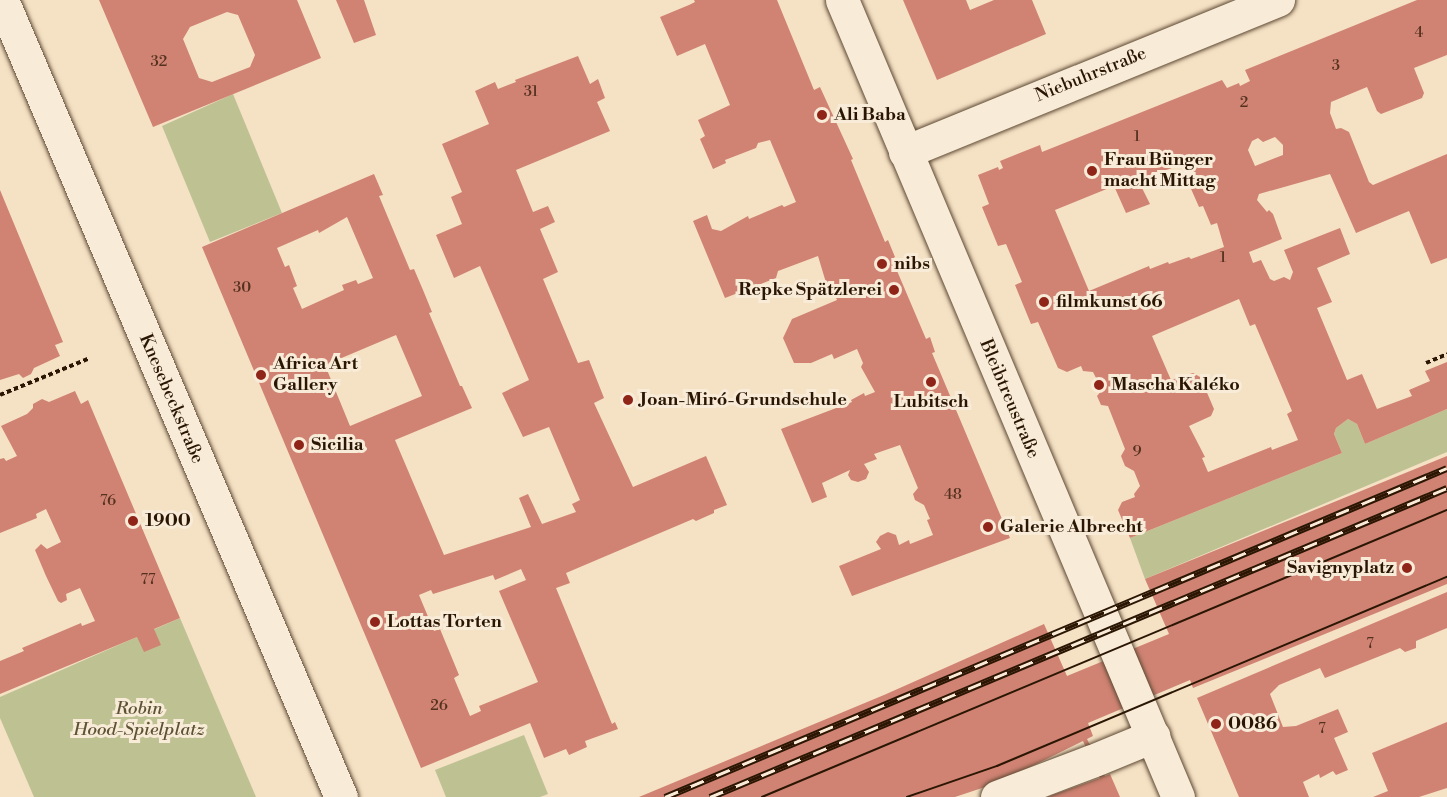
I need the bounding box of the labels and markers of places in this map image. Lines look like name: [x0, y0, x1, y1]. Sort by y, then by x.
place label: Ali Baba: [834, 104, 906, 126]
marker: Ali Baba: [815, 108, 829, 122]
place label: Frau Bünger macht Mittag: [1104, 150, 1215, 192]
marker: Frau Bünger macht Mittag: [1085, 164, 1099, 178]
place label: nibs: [894, 253, 930, 275]
marker: nibs: [875, 257, 889, 271]
place label: Repke Spätzlerei: [738, 279, 882, 301]
marker: Repke Spätzlerei: [887, 283, 901, 297]
place label: filmkunst 66: [1056, 291, 1163, 313]
marker: filmkunst 66: [1037, 295, 1051, 309]
place label: Africa Art Gallery: [273, 354, 358, 397]
marker: Africa Art Gallery: [254, 368, 268, 382]
place label: Mascha Kaléko: [1111, 374, 1240, 396]
marker: Lubitsch: [924, 375, 938, 389]
marker: Mascha Kaléko: [1092, 378, 1106, 392]
place label: Joan-Miró-Grundschule: [640, 389, 847, 411]
place label: Lubitsch: [893, 391, 969, 413]
marker: Joan-Miró-Grundschule: [621, 393, 635, 407]
place label: Sicilia: [311, 434, 363, 456]
marker: Sicilia: [292, 438, 306, 452]
place label: 1900: [145, 510, 191, 532]
marker: 1900: [126, 514, 140, 528]
place label: Galerie Albrecht: [1000, 516, 1143, 538]
marker: Galerie Albrecht: [981, 520, 995, 534]
place label: Savignyplatz: [1287, 557, 1394, 579]
marker: Savignyplatz: [1398, 559, 1416, 577]
place label: Lottas Torten: [387, 611, 502, 633]
marker: Lottas Torten: [368, 615, 382, 629]
place label: 0086: [1228, 713, 1277, 735]
marker: 0086: [1209, 717, 1223, 731]

